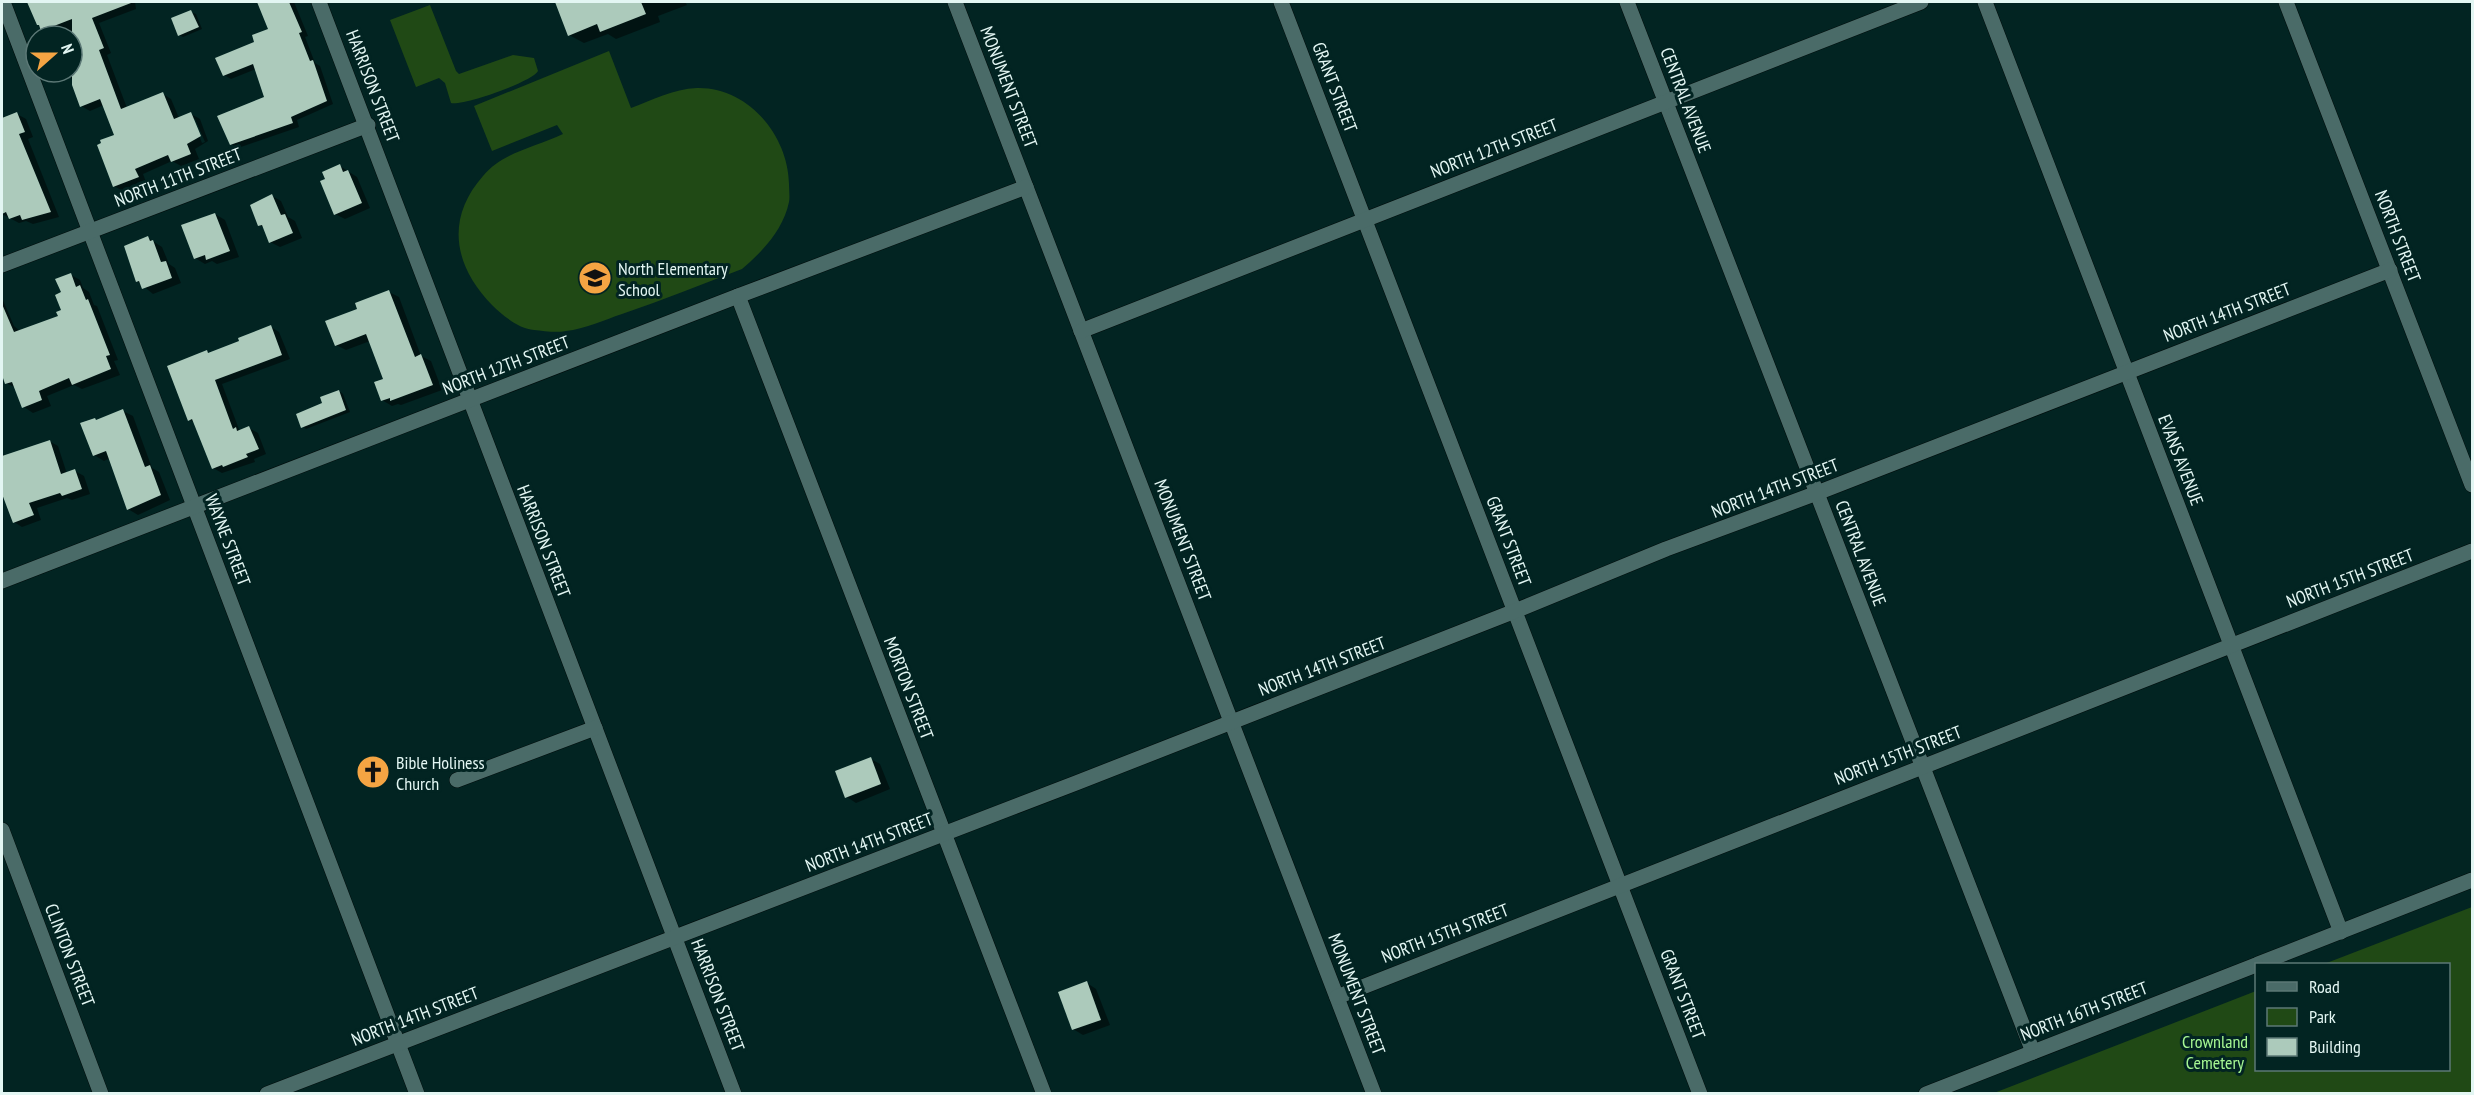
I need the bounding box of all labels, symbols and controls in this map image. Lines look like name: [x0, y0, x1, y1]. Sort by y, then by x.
street label: MONUMENT STREET: [975, 23, 1043, 151]
north arrow: [24, 24, 84, 84]
street label: HARRISON STREET: [341, 27, 405, 145]
street label: GRANT STREET: [1307, 39, 1363, 135]
text: N: [57, 41, 79, 56]
street label: CENTRAL AVENUE: [1655, 44, 1717, 156]
street label: NORTH 12TH STREET: [1427, 113, 1561, 183]
street label: NORTH 11TH STREET: [111, 142, 245, 212]
street label: NORTH STREET: [2370, 187, 2426, 285]
place label: North Elementary School: [618, 257, 728, 301]
school or university icon: North Elementary School: [577, 260, 613, 296]
street label: NORTH 14TH STREET: [2160, 277, 2294, 347]
street label: NORTH 12TH STREET: [439, 330, 573, 400]
street label: EVANS AVENUE: [2153, 411, 2209, 509]
street label: NORTH 14TH STREET: [1708, 453, 1842, 523]
street label: MONUMENT STREET: [1149, 476, 1217, 604]
street label: HARRISON STREET: [512, 482, 576, 600]
street label: WAYNE STREET: [200, 491, 256, 589]
street label: GRANT STREET: [1481, 493, 1537, 589]
street label: CENTRAL AVENUE: [1830, 497, 1892, 609]
street label: NORTH 15TH STREET: [2283, 543, 2417, 613]
street label: NORTH 14TH STREET: [1255, 631, 1389, 701]
street label: MORTON STREET: [879, 634, 939, 742]
street label: NORTH 15TH STREET: [1831, 720, 1965, 790]
place label: Bible Holiness Church: [396, 751, 485, 795]
church icon: Bible Holiness Church: [355, 754, 391, 790]
street label: NORTH 14TH STREET: [802, 807, 936, 877]
street label: NORTH 15TH STREET: [1378, 898, 1512, 968]
street label: CLINTON STREET: [40, 900, 100, 1010]
street label: MONUMENT STREET: [1323, 930, 1391, 1058]
street label: HARRISON STREET: [686, 936, 750, 1054]
street label: GRANT STREET: [1655, 946, 1711, 1042]
legend: [2255, 963, 2450, 1071]
text: Road: [2309, 975, 2340, 998]
street label: NORTH 16TH STREET: [2017, 976, 2151, 1046]
street label: NORTH 14TH STREET: [348, 981, 482, 1051]
text: Park: [2309, 1005, 2336, 1028]
park label: Crownland Cemetery: [2182, 1030, 2248, 1074]
text: Building: [2309, 1035, 2361, 1058]

